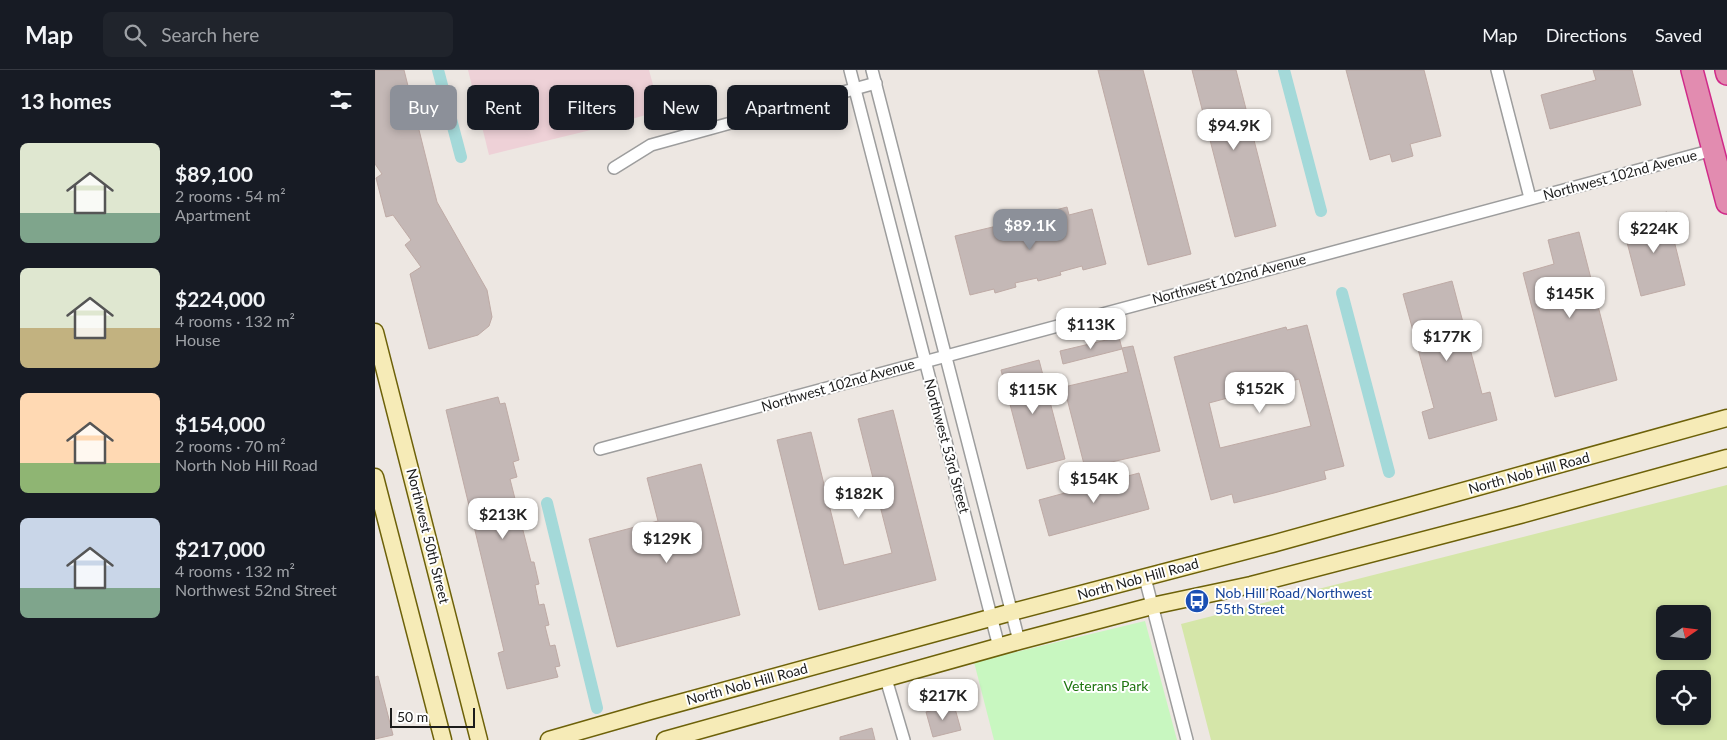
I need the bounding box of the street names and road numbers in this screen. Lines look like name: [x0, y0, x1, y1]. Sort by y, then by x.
street label: Northwest 102nd Avenue: [1541, 146, 1699, 203]
street label: Northwest 102nd Avenue: [1150, 250, 1308, 307]
street label: Northwest 102nd Avenue: [759, 354, 916, 415]
street label: Northwest 53rd Street: [921, 377, 974, 515]
street label: North Nob Hill Road: [1466, 448, 1591, 497]
street label: Northwest 50th Street: [403, 466, 454, 605]
street label: North Nob Hill Road: [1075, 554, 1200, 603]
street label: North Nob Hill Road: [684, 659, 809, 708]

